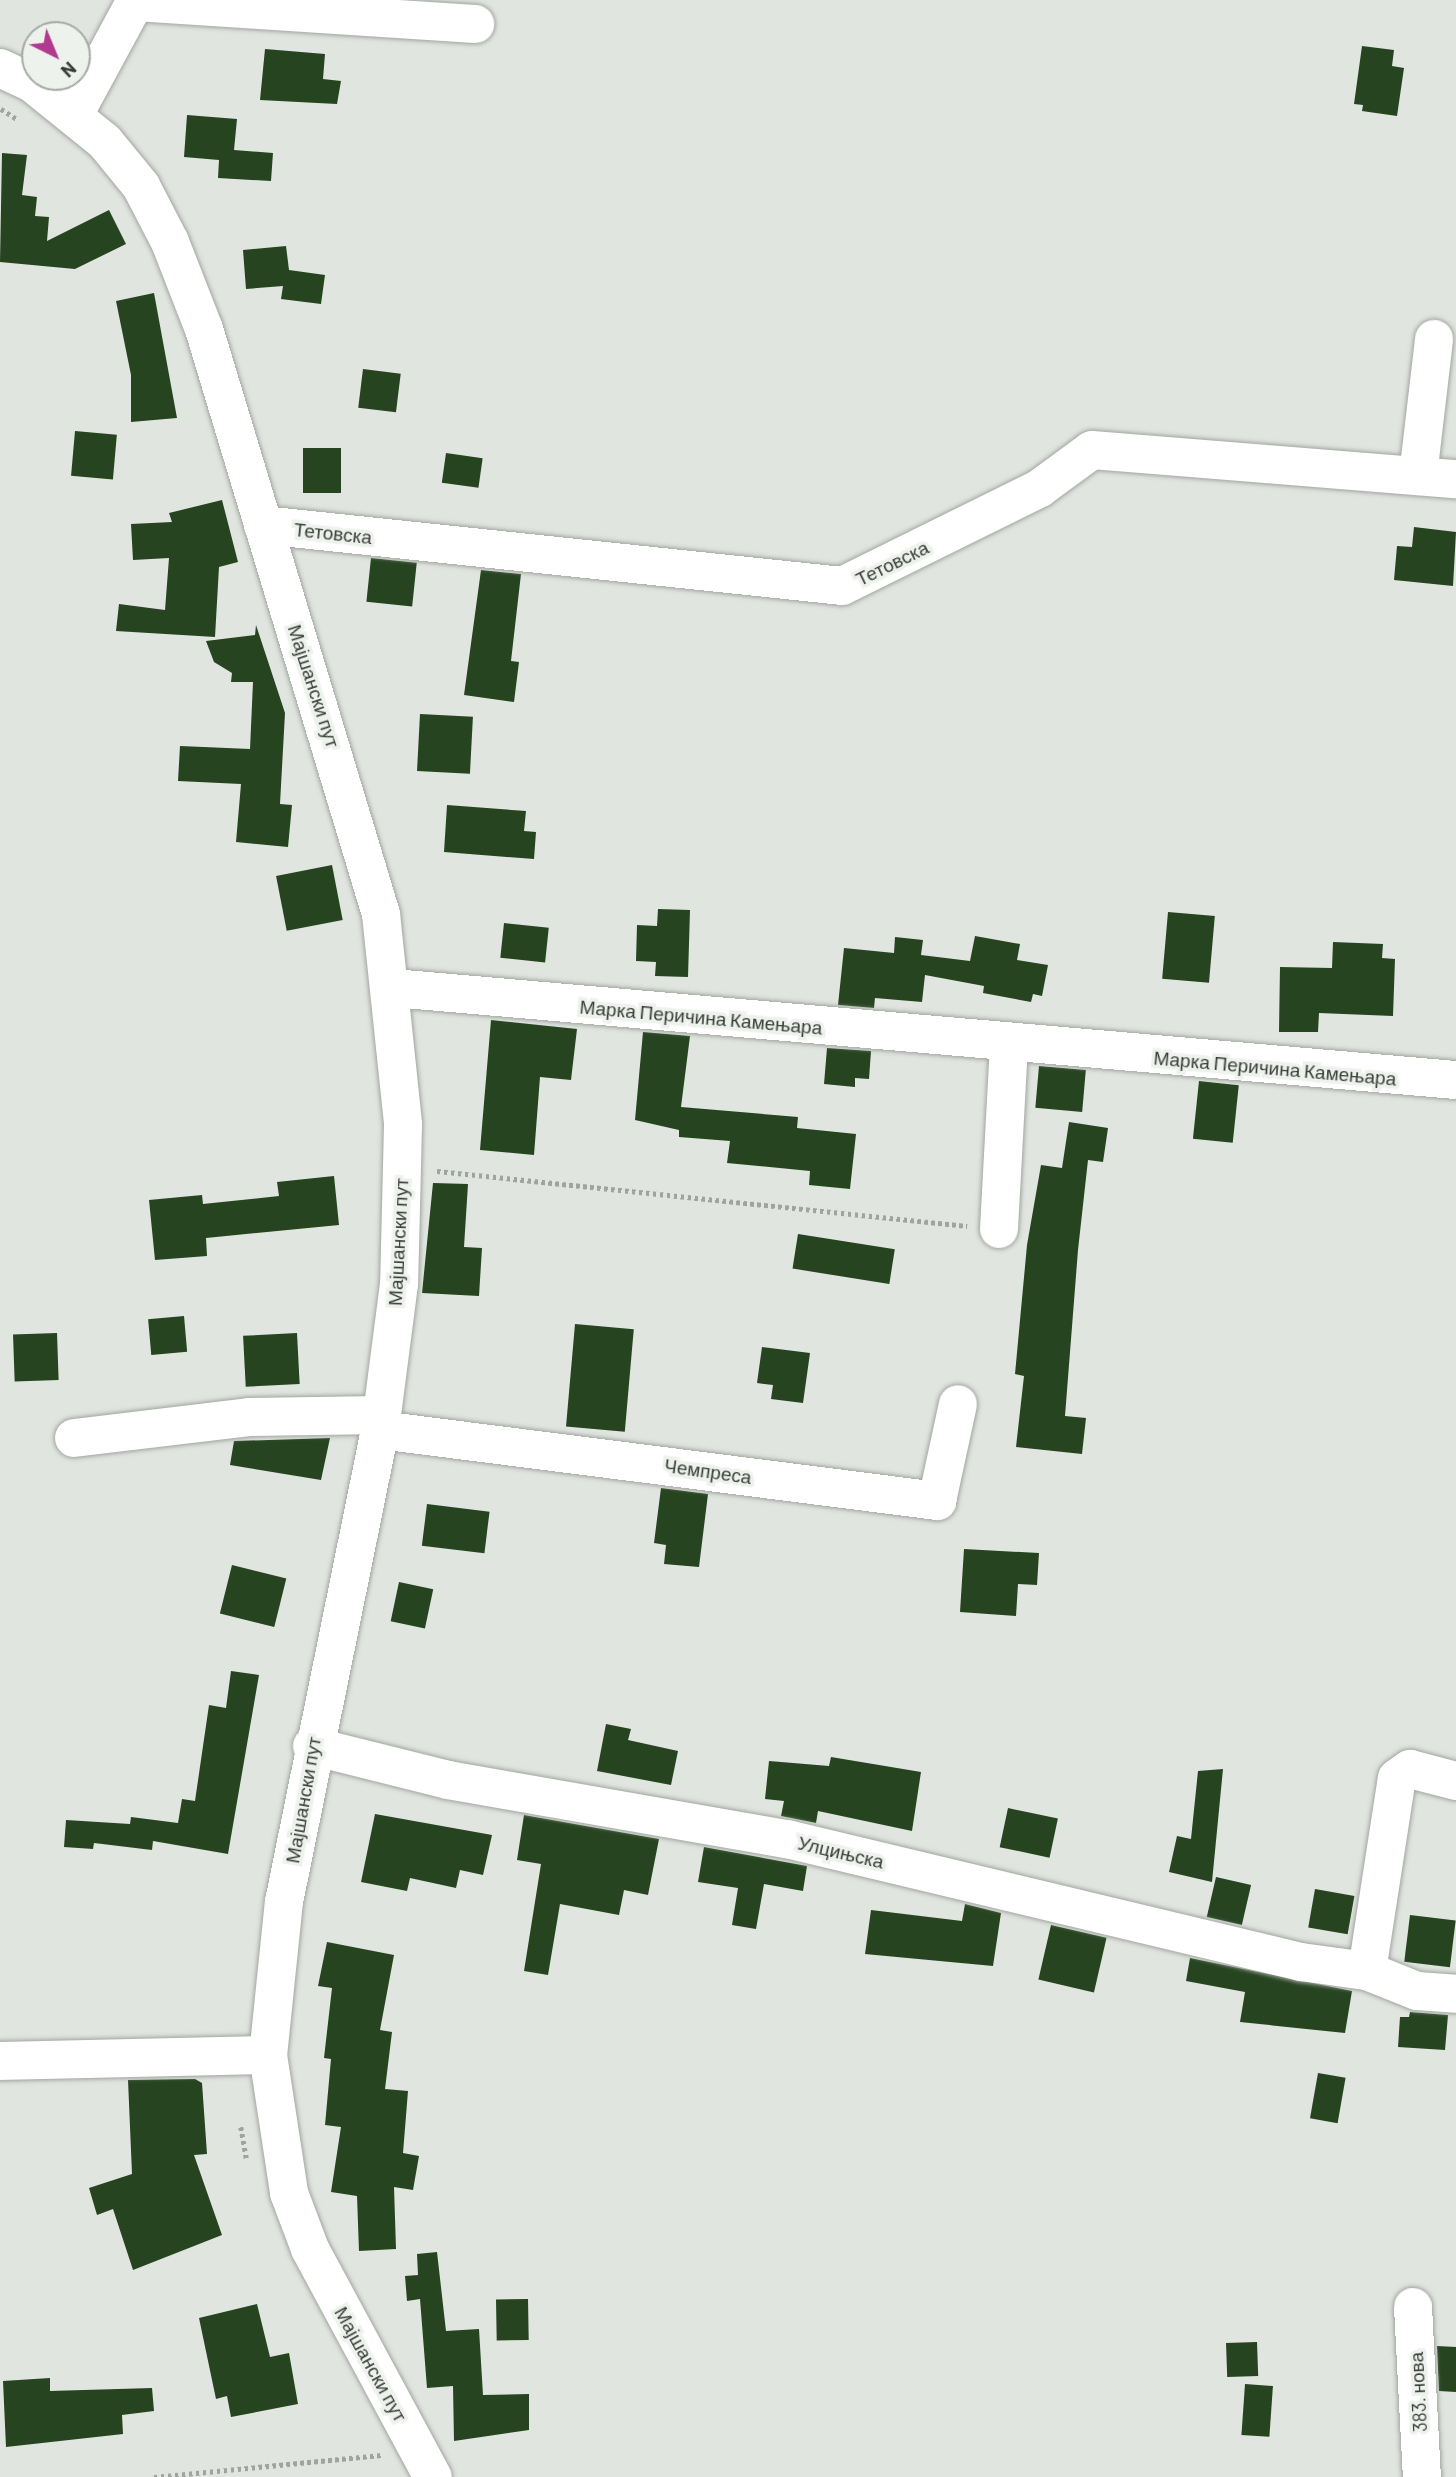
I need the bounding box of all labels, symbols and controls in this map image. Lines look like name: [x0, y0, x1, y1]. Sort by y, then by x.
north arrow: [21, 21, 91, 91]
text: N: [57, 58, 82, 83]
street label: Тетовска: [293, 518, 373, 548]
street label: Тетовска: [852, 536, 932, 590]
street label: Мајшански пут: [283, 622, 345, 750]
street label: Марка Перичина Камењара: [579, 995, 823, 1039]
street label: Марка Перичина Камењара: [1153, 1046, 1397, 1090]
street label: Мајшански пут: [383, 1178, 413, 1306]
street label: Чемпреса: [663, 1454, 753, 1488]
street label: Мајшански пут: [281, 1735, 325, 1865]
street label: Улцињска: [796, 1831, 886, 1873]
street label: Мајшански пут: [330, 2303, 412, 2425]
street label: 383. нова: [1405, 2351, 1431, 2433]

